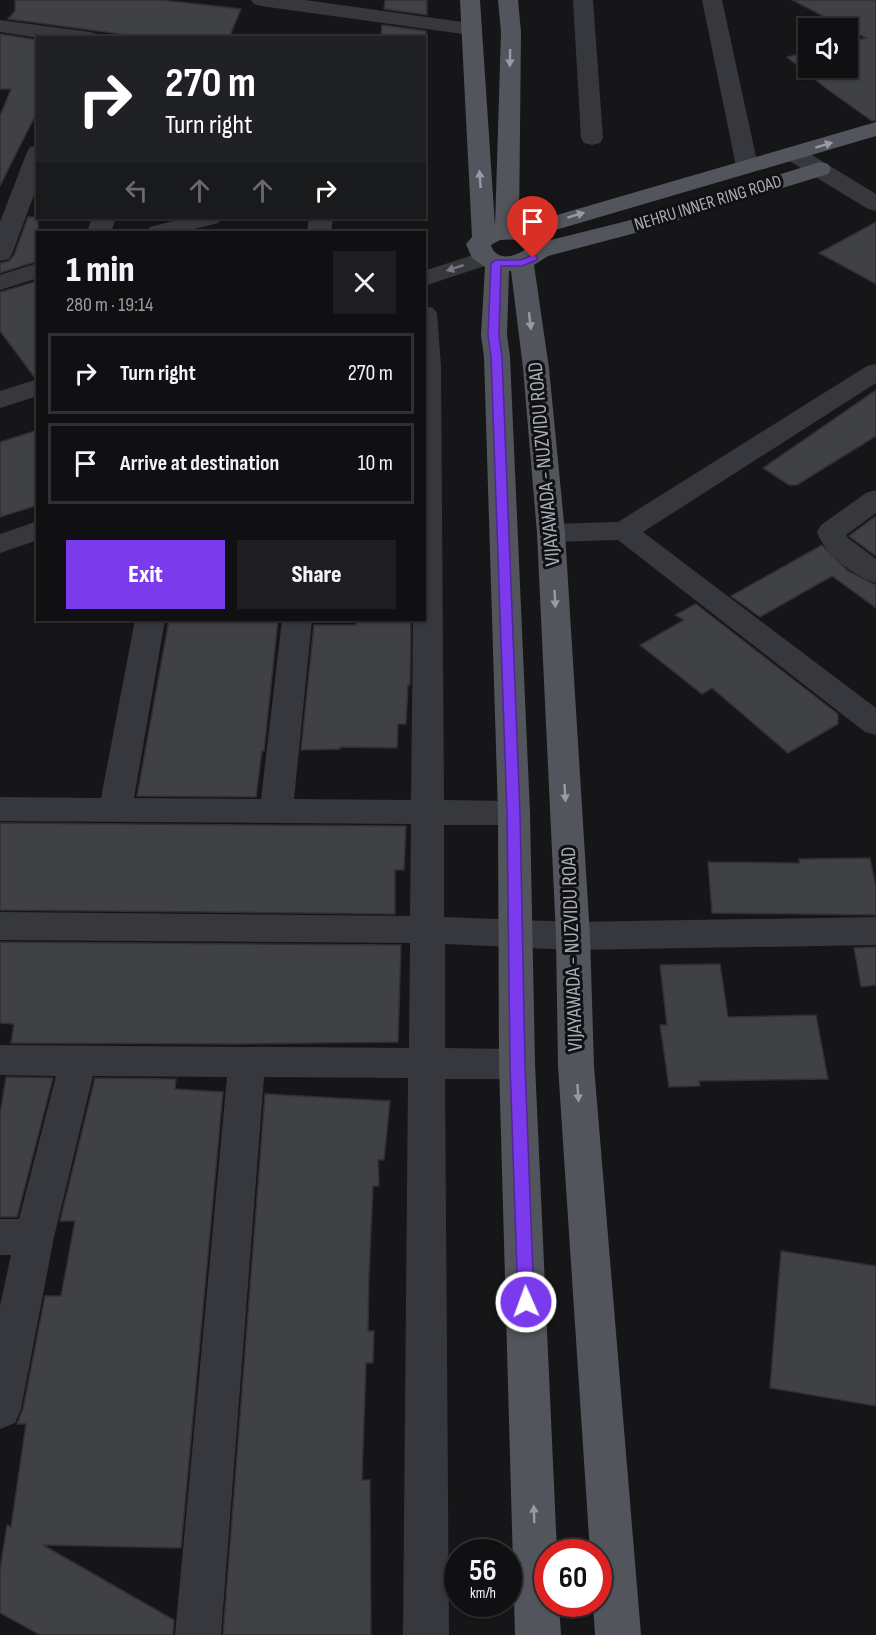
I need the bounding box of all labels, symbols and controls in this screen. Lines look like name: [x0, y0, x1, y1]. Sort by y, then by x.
map controls: [798, 18, 858, 78]
button: sound: [798, 18, 858, 78]
one-way arrow: [506, 49, 515, 68]
text: 270 m: [165, 58, 256, 109]
icon: right: [66, 60, 144, 138]
text: Turn right: [165, 109, 252, 141]
one-way arrow: [815, 140, 833, 149]
one-way arrow: [475, 170, 485, 189]
street label: NEHRU INNER RING ROAD: [632, 171, 784, 235]
icon: left: [120, 174, 153, 207]
icon: ahead: [183, 174, 216, 207]
icon: ahead: [246, 174, 279, 207]
icon: right: [309, 174, 342, 207]
pin: [507, 196, 558, 258]
icon: arrive: [516, 205, 549, 238]
one-way arrow: [567, 210, 585, 219]
text: 1 min: [66, 249, 134, 292]
button: close: [333, 251, 396, 314]
one-way arrow: [446, 264, 464, 274]
text: 280 m · 19:14: [66, 293, 153, 317]
one-way arrow: [525, 311, 534, 330]
icon: right: [69, 357, 102, 390]
text: Turn right: [120, 360, 196, 387]
text: 270 m: [348, 360, 393, 387]
street label: VIJAYAWADA - NUZVIDU ROAD: [523, 361, 565, 567]
icon: arrive: [69, 447, 102, 480]
text: Arrive at destination: [120, 450, 279, 477]
text: 10 m: [358, 450, 393, 477]
button: Exit: [66, 540, 225, 609]
button: Share: [237, 540, 396, 609]
one-way arrow: [550, 589, 559, 608]
one-way arrow: [561, 784, 570, 803]
street label: VIJAYAWADA - NUZVIDU ROAD: [556, 846, 588, 1052]
one-way arrow: [574, 1083, 583, 1102]
position arrow: [494, 1270, 558, 1334]
one-way arrow: [529, 1504, 538, 1523]
speed limit sign: 60: [534, 1539, 612, 1617]
text: 56: [469, 1553, 497, 1589]
text: km/h: [470, 1584, 496, 1603]

